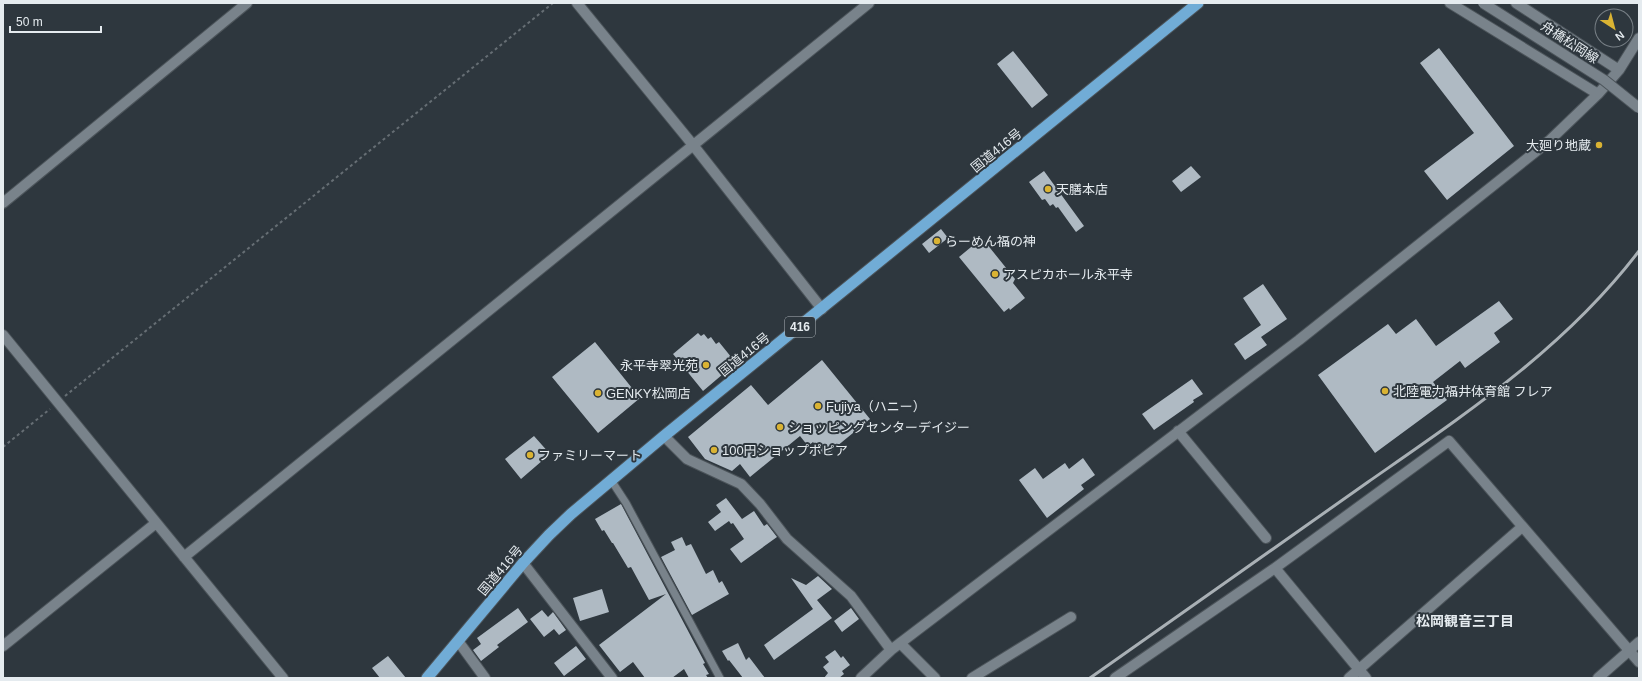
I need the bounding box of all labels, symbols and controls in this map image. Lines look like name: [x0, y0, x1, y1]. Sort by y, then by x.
scale bar: [10, 8, 101, 34]
north arrow: [1594, 8, 1634, 48]
text: 50 m: [16, 15, 43, 29]
street label: 舟橋松岡線: [1538, 18, 1601, 66]
text: N: [1613, 29, 1627, 43]
street label: 国道416号: [968, 125, 1025, 175]
place label: 大廻り地蔵: [1526, 138, 1591, 153]
marker: 大廻り地蔵: [1594, 140, 1604, 150]
place label: 天膳本店: [1056, 182, 1108, 197]
marker: 天膳本店: [1043, 184, 1053, 194]
place label: らーめん福の神: [945, 234, 1036, 249]
marker: らーめん福の神: [932, 236, 942, 246]
place label: アスピカホール永平寺: [1003, 267, 1133, 282]
marker: アスピカホール永平寺: [990, 269, 1000, 279]
road number: 416: [785, 317, 815, 337]
street label: 国道416号: [716, 329, 773, 379]
place label: 永平寺翠光苑: [620, 358, 698, 373]
marker: 永平寺翠光苑: [701, 360, 711, 370]
place label: 北陸電力福井体育館 フレア: [1393, 384, 1553, 399]
place label: GENKY松岡店: [606, 386, 691, 401]
marker: 北陸電力福井体育館 フレア: [1380, 386, 1390, 396]
marker: GENKY松岡店: [593, 388, 603, 398]
place label: Fujiya（ハニー）: [826, 399, 926, 414]
marker: Fujiya（ハニー）: [813, 401, 823, 411]
place label: ショッピングセンターデイジー: [788, 420, 970, 435]
marker: ショッピングセンターデイジー: [775, 422, 785, 432]
place label: 100円ショップポピア: [722, 443, 848, 458]
marker: 100円ショップポピア: [709, 445, 719, 455]
place label: ファミリーマート: [538, 448, 642, 463]
marker: ファミリーマート: [525, 450, 535, 460]
street label: 国道416号: [475, 542, 526, 598]
district label: 松岡観音三丁目: [1416, 613, 1514, 629]

